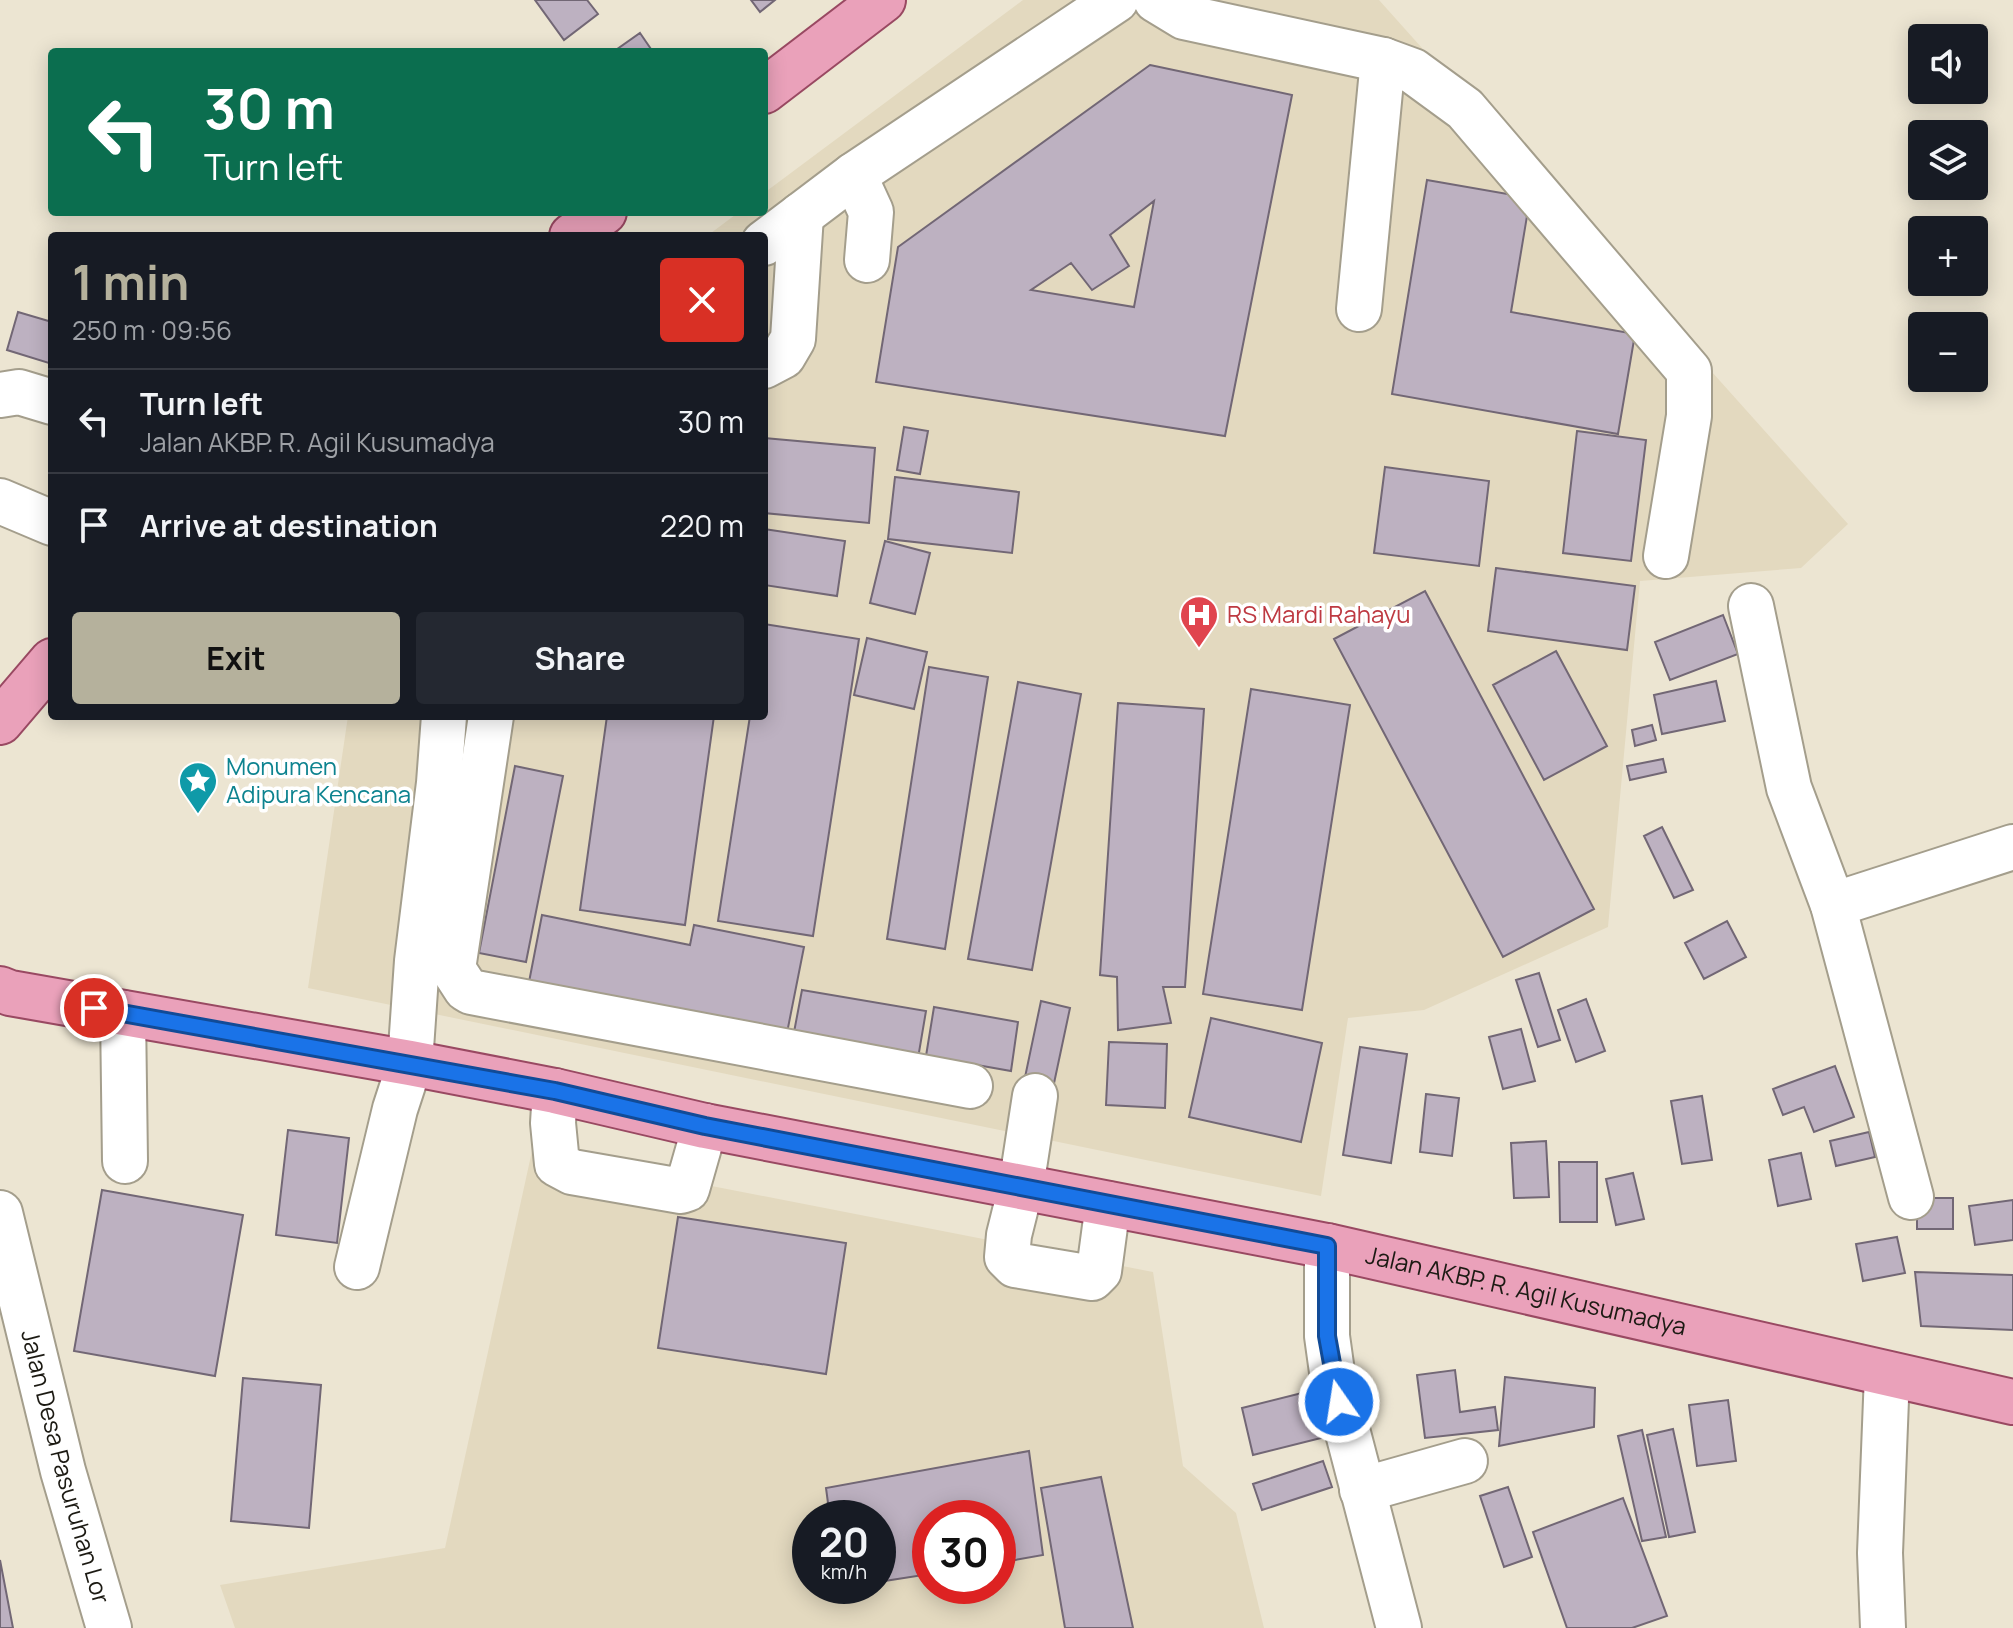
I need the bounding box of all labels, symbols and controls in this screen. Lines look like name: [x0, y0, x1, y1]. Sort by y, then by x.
map controls: [1908, 24, 1988, 392]
button: sound: [1908, 24, 1988, 104]
text: 30 m: [204, 69, 335, 146]
icon: left: [72, 80, 176, 184]
button: layers: [1908, 120, 1988, 200]
text: Turn left: [204, 142, 343, 191]
button: +: [1908, 216, 1988, 296]
text: 1 min: [72, 249, 189, 314]
button: close: [660, 258, 744, 342]
text: 250 m · 09:56: [72, 312, 232, 348]
button: −: [1908, 312, 1988, 392]
text: Turn left: [140, 383, 263, 424]
icon: left: [72, 399, 116, 443]
text: 30 m: [678, 401, 744, 442]
text: Jalan AKBP. R. Agil Kusumadya: [140, 424, 495, 460]
icon: arrive: [72, 503, 116, 547]
text: Arrive at destination: [140, 505, 438, 546]
text: 220 m: [660, 505, 744, 546]
hospital icon: RS Mardi Rahayu: [1178, 594, 1220, 649]
place label: RS Mardi Rahayu: [1227, 597, 1411, 630]
button: Exit: [72, 612, 400, 704]
button: Share: [416, 612, 744, 704]
place label: Monumen Adipura Kencana: [226, 749, 411, 810]
place icon: Monumen Adipura Kencana: [177, 760, 219, 815]
pin: [60, 974, 128, 1042]
icon: arrive: [72, 986, 116, 1030]
street label: Jalan AKBP. R. Agil Kusumadya: [1363, 1237, 1690, 1342]
street label: Jalan Desa Pasuruhan Lor: [14, 1326, 119, 1608]
position arrow: [1297, 1360, 1381, 1444]
speed limit sign: 30: [912, 1500, 1016, 1604]
text: 20: [819, 1514, 869, 1569]
text: km/h: [821, 1558, 867, 1585]

